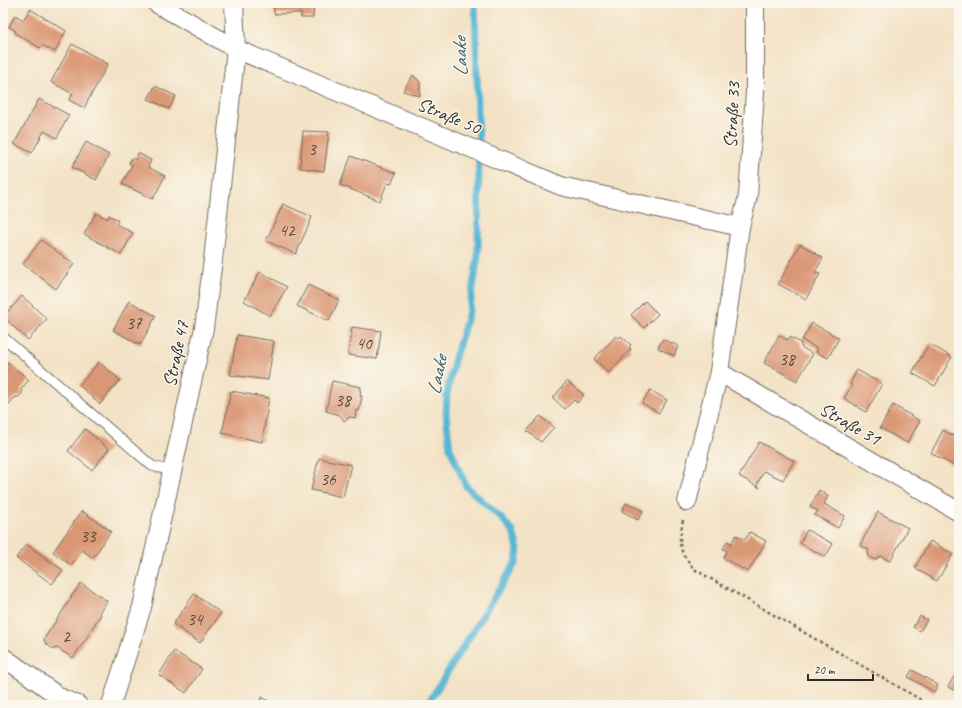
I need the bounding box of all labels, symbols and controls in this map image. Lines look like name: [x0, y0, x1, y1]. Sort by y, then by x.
water label: Laake: [447, 34, 473, 77]
street label: Straße 33: [718, 80, 746, 149]
street label: Straße 50: [414, 92, 486, 141]
house number: 3: [308, 139, 317, 160]
house number: 42: [279, 220, 296, 241]
house number: 37: [126, 313, 143, 334]
street label: Straße 47: [157, 318, 195, 389]
house number: 40: [356, 333, 373, 354]
house number: 38: [779, 349, 797, 370]
water label: Laake: [421, 350, 454, 397]
house number: 38: [335, 390, 353, 411]
street label: Straße 31: [815, 397, 886, 452]
house number: 36: [320, 469, 337, 490]
house number: 33: [80, 526, 97, 547]
house number: 34: [187, 609, 205, 630]
house number: 2: [62, 626, 71, 647]
scale bar: [808, 656, 873, 682]
text: 20 m: [814, 662, 836, 678]

